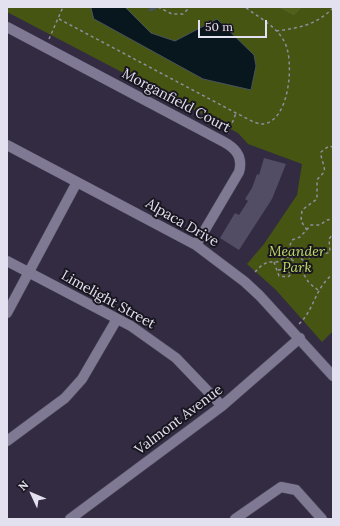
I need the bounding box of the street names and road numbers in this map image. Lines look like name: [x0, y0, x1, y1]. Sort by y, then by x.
street label: Morganfield Court: [119, 65, 233, 137]
street label: Alpaca Drive: [143, 195, 221, 251]
street label: Limelight Street: [58, 267, 158, 333]
street label: Valmont Avenue: [132, 382, 226, 458]

